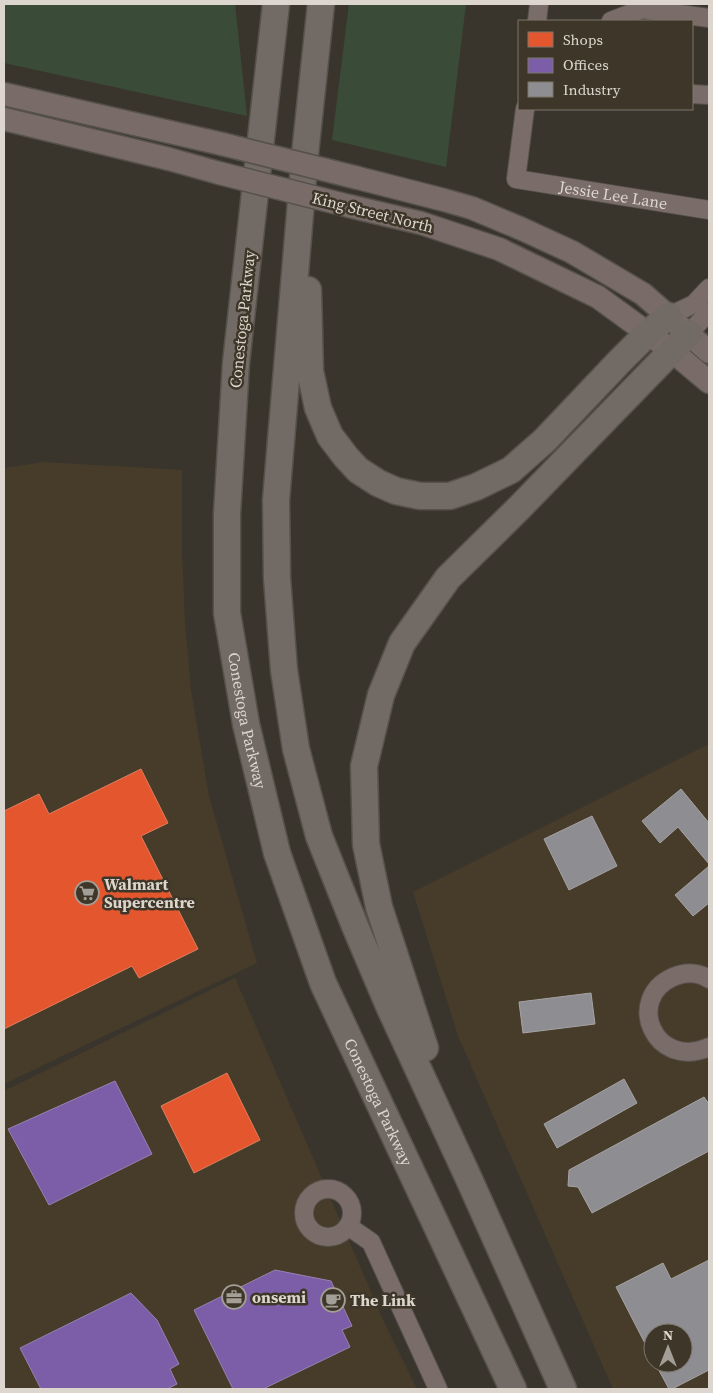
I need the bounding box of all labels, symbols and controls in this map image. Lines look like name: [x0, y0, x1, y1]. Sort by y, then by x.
legend: [518, 20, 693, 110]
text: Shops: [563, 29, 603, 50]
text: Offices: [563, 54, 609, 75]
text: Industry: [563, 79, 621, 100]
street label: Jessie Lee Lane: [556, 175, 669, 214]
street label: King Street North: [310, 186, 436, 238]
street label: Conestoga Parkway: [224, 248, 260, 389]
street label: Conestoga Parkway: [223, 651, 272, 792]
place label: Walmart Supercentre: [104, 873, 195, 913]
supermarket icon: Walmart Supercentre: [74, 880, 100, 906]
street label: Conestoga Parkway: [339, 1035, 418, 1170]
office icon: onsemi: [221, 1284, 247, 1310]
place label: onsemi: [252, 1286, 306, 1308]
cafe icon: The Link: [320, 1287, 346, 1313]
place label: The Link: [350, 1289, 416, 1311]
north arrow: [643, 1323, 693, 1373]
text: N: [663, 1325, 673, 1345]

